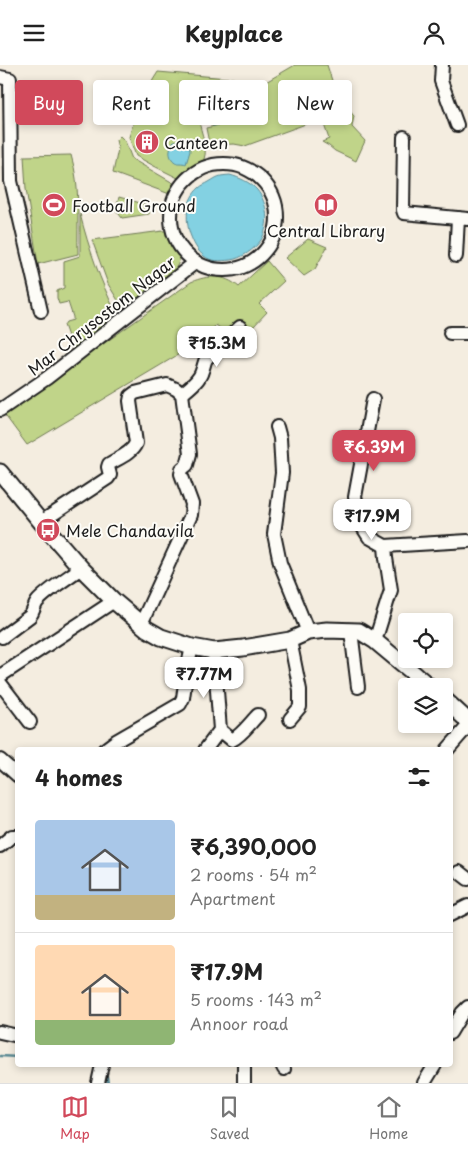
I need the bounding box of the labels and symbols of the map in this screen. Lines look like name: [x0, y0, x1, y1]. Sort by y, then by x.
building icon: Canteen: [134, 129, 160, 155]
place label: Canteen: [164, 130, 228, 154]
sports icon: Football Ground: [41, 192, 67, 218]
library icon: Central Library: [313, 192, 339, 218]
place label: Football Ground: [72, 193, 196, 217]
place label: Central Library: [267, 218, 385, 242]
street label: Mar Chrysostom Nagar: [22, 249, 181, 380]
pin: ₹15.3M: [176, 325, 258, 368]
pin: ₹6.39M: [333, 429, 415, 472]
pin: ₹17.9M: [331, 499, 413, 541]
bus stop icon: Mele Chandavila: [35, 517, 61, 543]
place label: Mele Chandavila: [66, 518, 194, 542]
pin: ₹7.77M: [163, 657, 245, 699]

